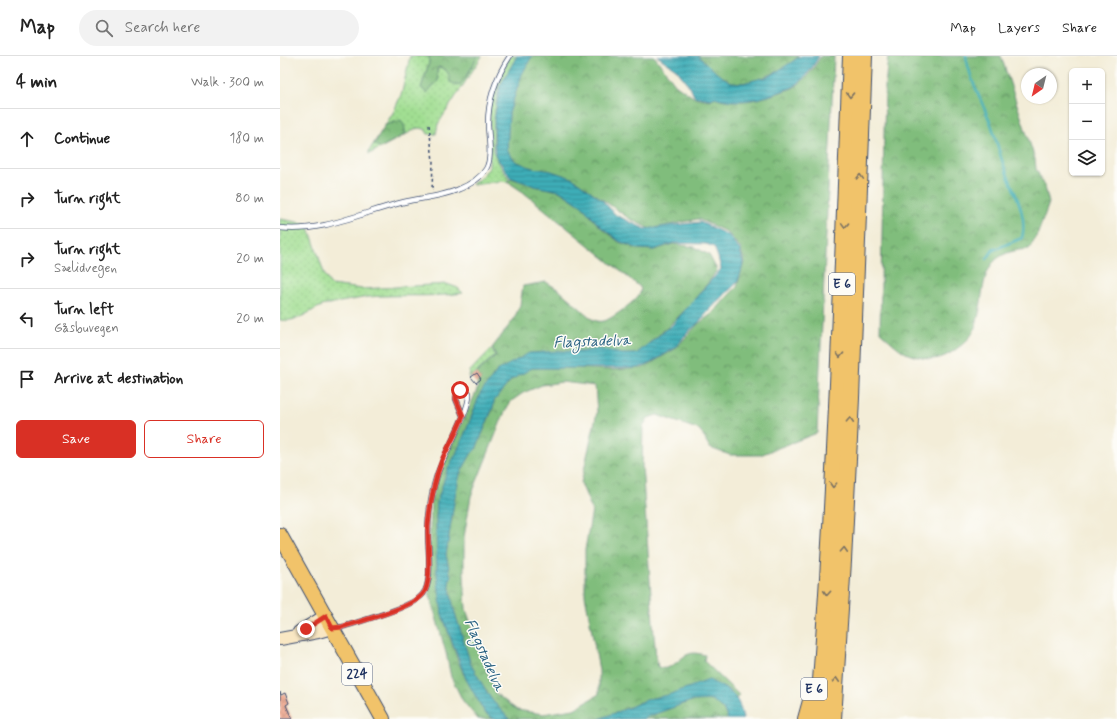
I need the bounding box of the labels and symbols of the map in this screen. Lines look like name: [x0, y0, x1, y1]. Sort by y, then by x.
north arrow: [1021, 68, 1057, 104]
one-way arrow: [845, 92, 854, 98]
one-way arrow: [855, 174, 864, 180]
one-way arrow: [840, 222, 849, 228]
road number: E 6: [829, 273, 855, 295]
water label: Flagstadelva: [553, 331, 632, 354]
one-way arrow: [835, 352, 844, 358]
route start: [451, 381, 469, 399]
one-way arrow: [846, 417, 854, 423]
one-way arrow: [829, 482, 838, 488]
one-way arrow: [839, 547, 848, 553]
one-way arrow: [823, 590, 831, 596]
water label: Flagstadelva: [458, 616, 509, 696]
route end: [297, 620, 315, 638]
road number: 224: [342, 663, 372, 685]
one-way arrow: [831, 677, 840, 683]
road number: E 6: [801, 678, 827, 700]

